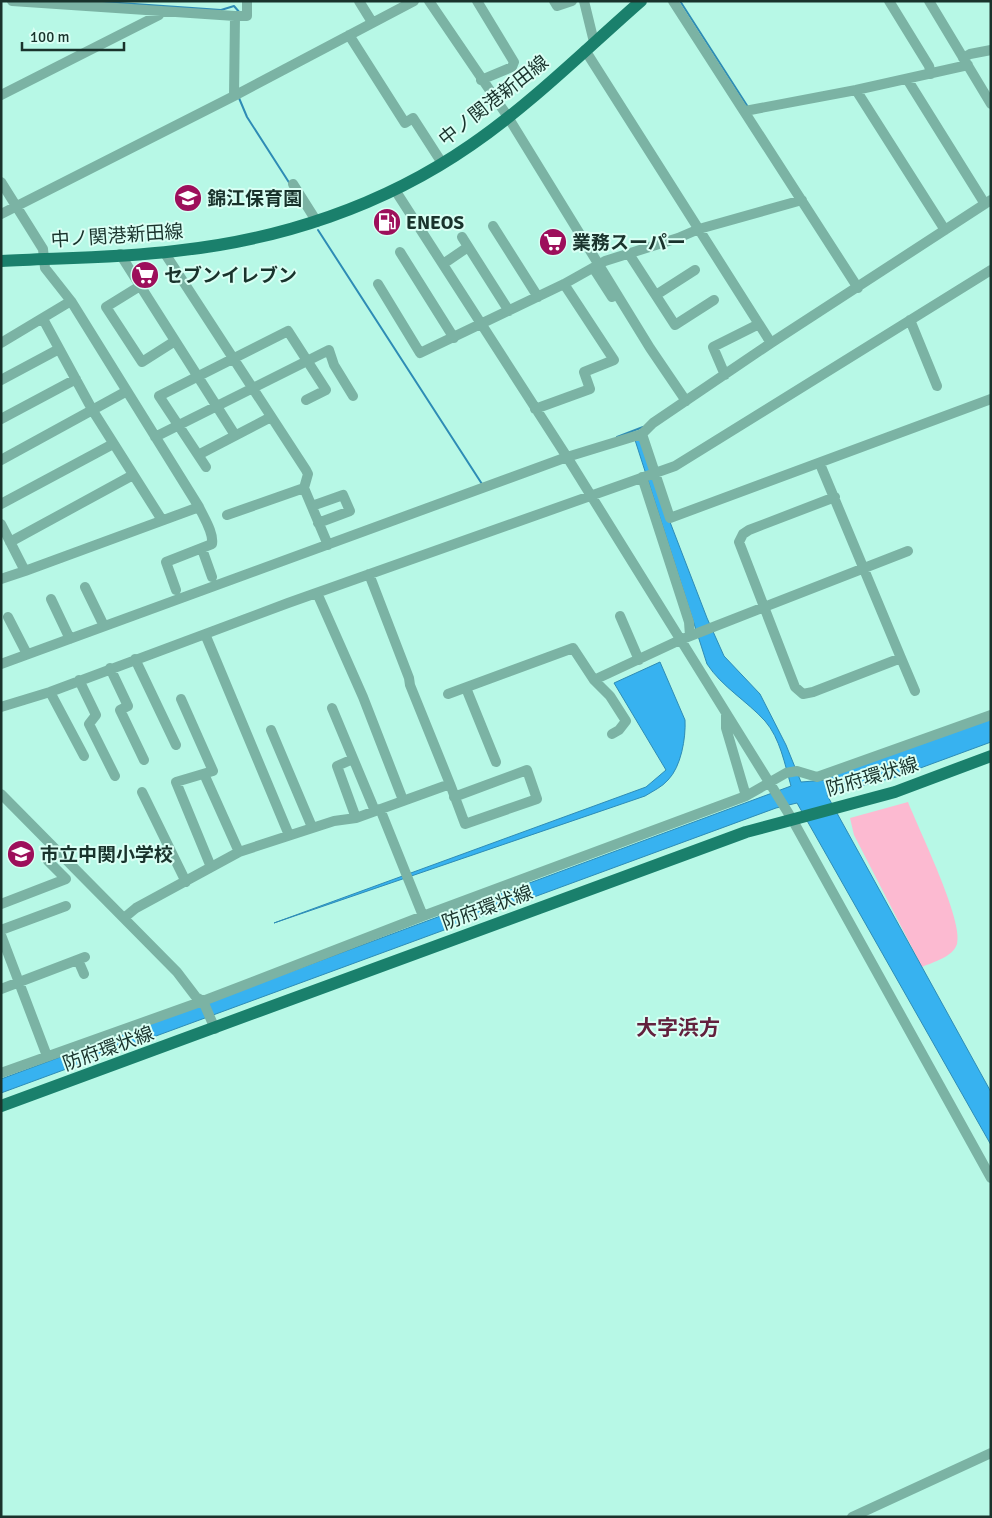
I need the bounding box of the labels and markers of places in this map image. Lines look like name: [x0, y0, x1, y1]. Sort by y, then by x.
school or university icon: 錦江保育園: [173, 183, 203, 213]
place label: 錦江保育園: [207, 187, 302, 211]
fuel station icon: ENEOS: [372, 207, 402, 237]
place label: ENEOS: [406, 211, 464, 235]
supermarket icon: 業務スーパー: [538, 227, 568, 257]
place label: 業務スーパー: [572, 231, 686, 255]
supermarket icon: セブンイレブン: [130, 260, 160, 290]
place label: セブンイレブン: [164, 264, 297, 288]
school or university icon: 市立中関小学校: [6, 839, 36, 869]
place label: 市立中関小学校: [40, 843, 173, 867]

